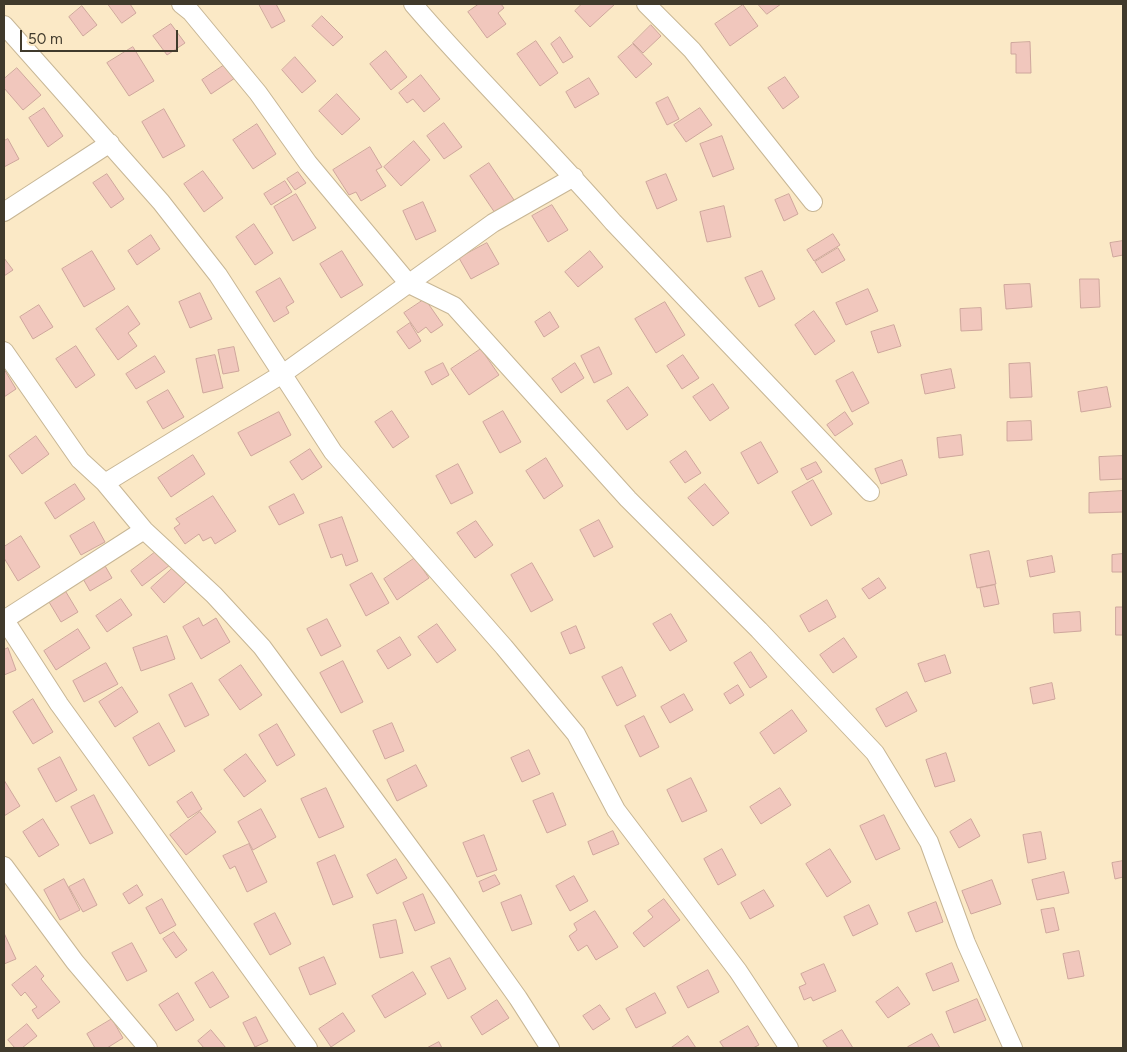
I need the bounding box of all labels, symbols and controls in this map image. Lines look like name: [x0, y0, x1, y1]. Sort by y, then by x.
scale bar: [22, 20, 180, 52]
text: 50 m: [28, 30, 63, 48]

